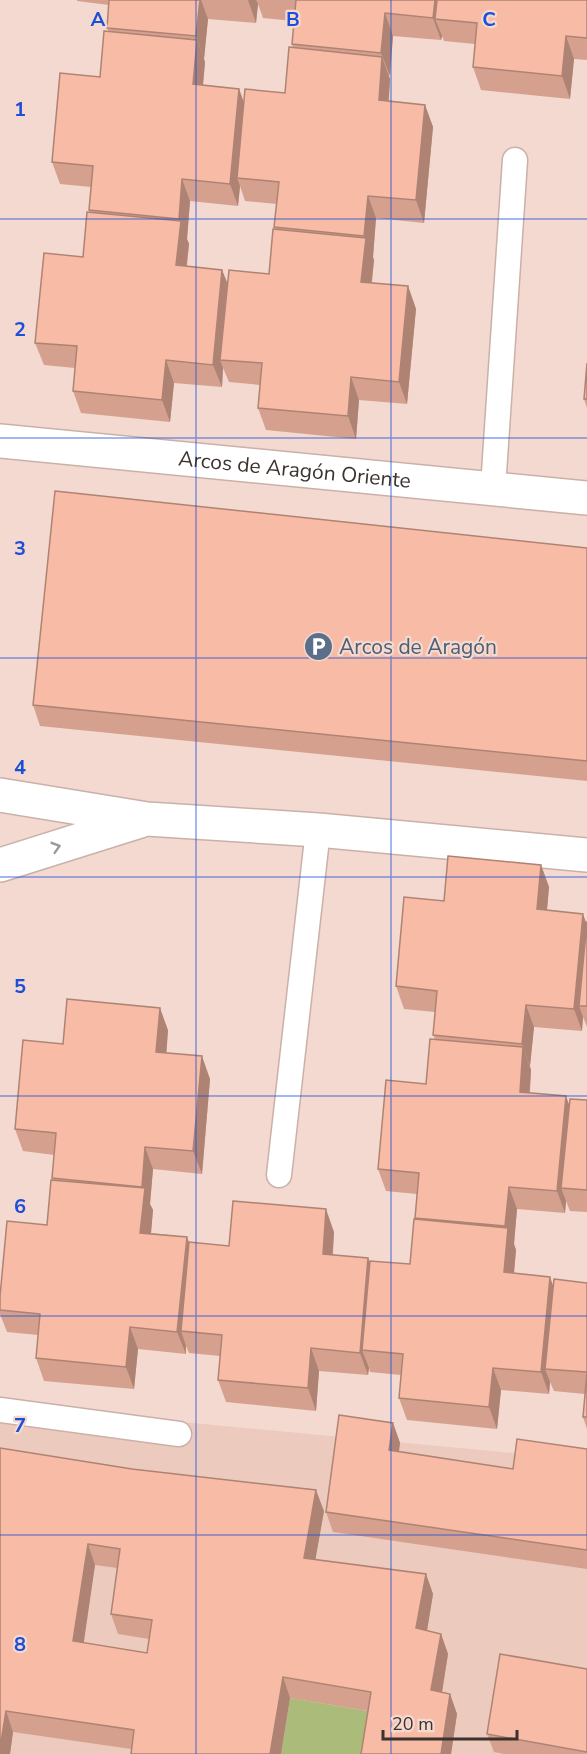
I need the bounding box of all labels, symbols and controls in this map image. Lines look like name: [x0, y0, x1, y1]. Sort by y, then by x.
text: A: [91, 6, 106, 33]
text: B: [286, 6, 300, 33]
text: C: [482, 6, 496, 33]
text: 1: [14, 96, 26, 123]
text: 2: [14, 316, 26, 343]
street label: Arcos de Aragón Oriente: [177, 444, 412, 495]
text: 3: [14, 535, 26, 562]
parking icon: Arcos de Aragón: [302, 631, 334, 663]
place label: Arcos de Aragón: [339, 633, 497, 661]
text: 4: [14, 754, 26, 781]
one-way arrow: [50, 842, 61, 854]
text: 5: [14, 973, 26, 1000]
text: 6: [14, 1193, 26, 1220]
text: 7: [14, 1412, 26, 1439]
text: 8: [14, 1631, 26, 1658]
scale bar: [383, 1703, 516, 1741]
text: 20 m: [392, 1712, 434, 1736]

